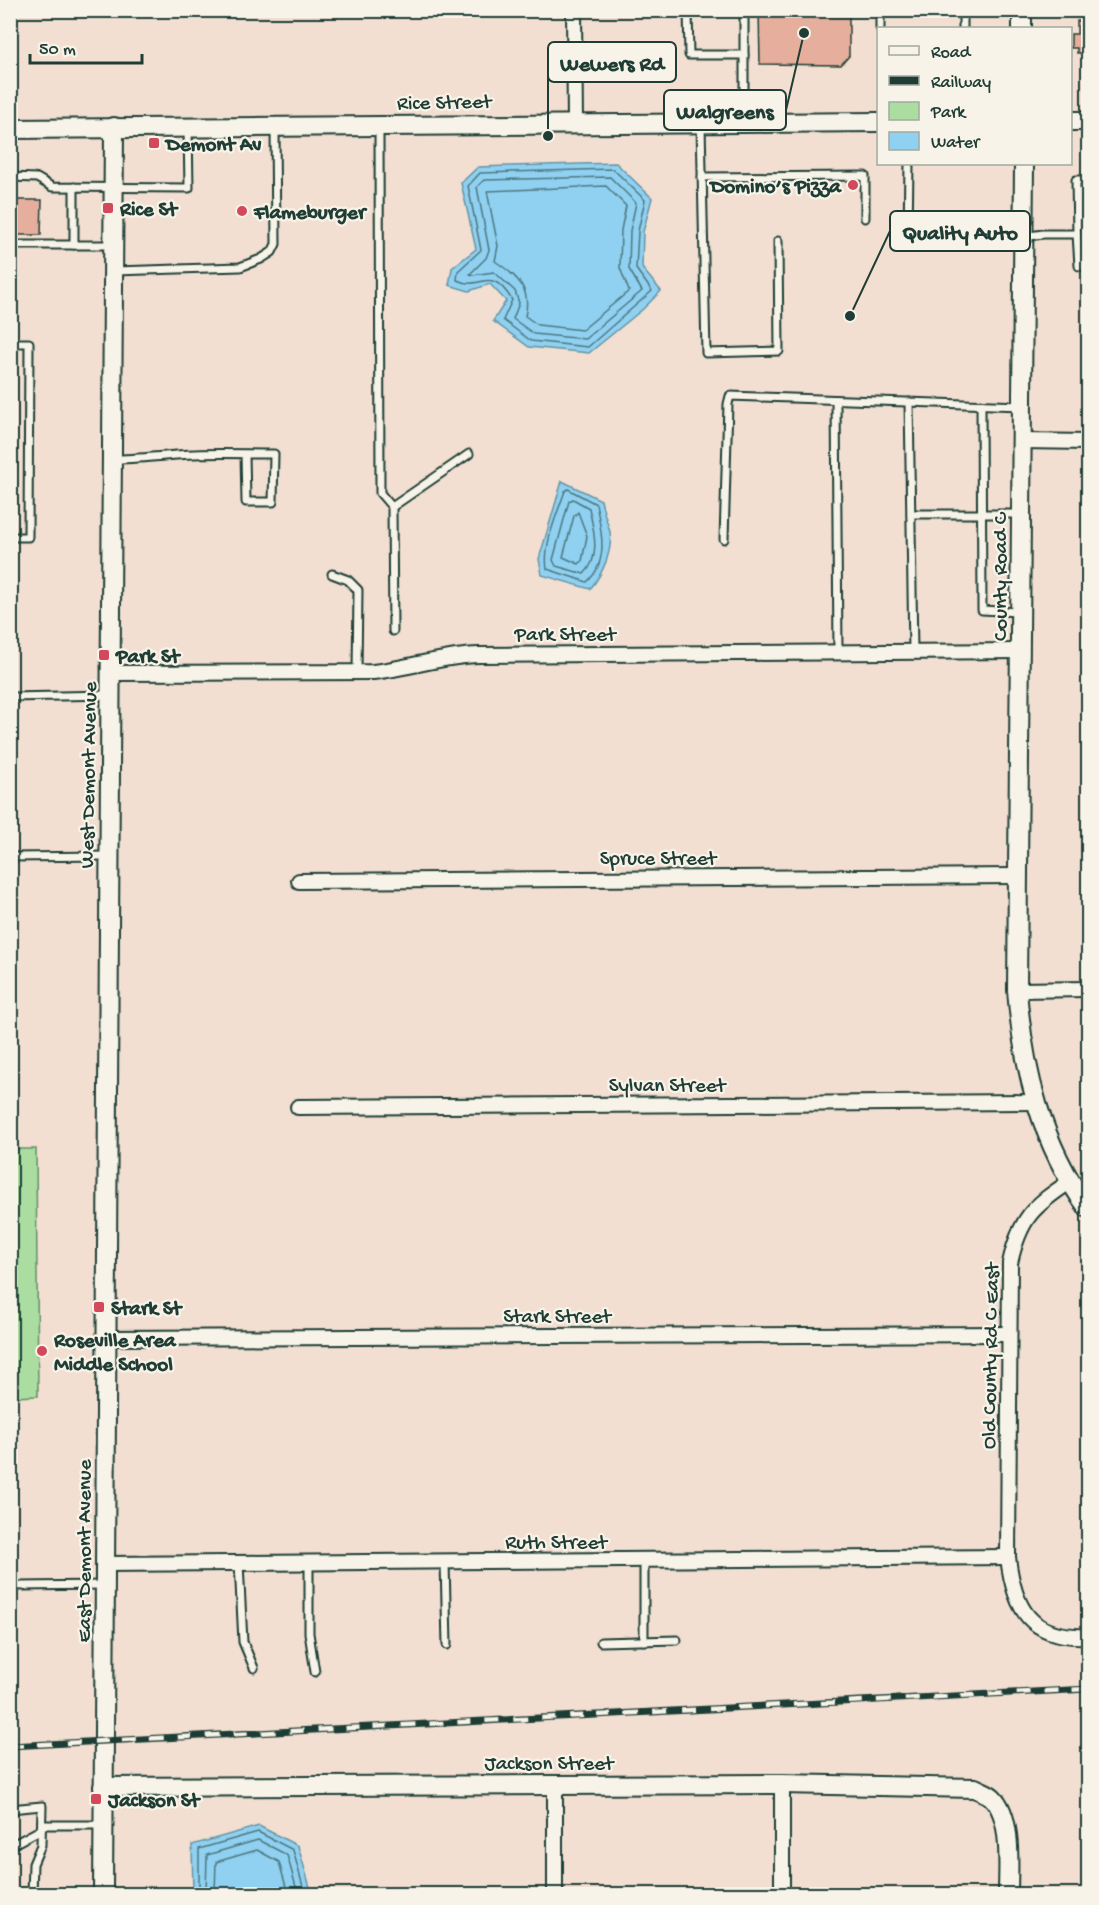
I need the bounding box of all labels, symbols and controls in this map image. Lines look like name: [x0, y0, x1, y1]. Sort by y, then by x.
scale bar: [30, 27, 142, 65]
legend: [877, 27, 1072, 165]
text: 50 m: [39, 40, 76, 61]
callout: Wewers Rd: [548, 42, 676, 82]
text: Road: [931, 43, 972, 64]
text: Wewers Rd: [559, 53, 666, 79]
text: Railway: [931, 73, 991, 94]
callout: Walgreens: [664, 90, 786, 130]
street label: Rice Street: [397, 91, 494, 118]
text: Walgreens: [675, 101, 776, 127]
text: Park: [930, 103, 967, 124]
text: Water: [931, 133, 981, 154]
place label: Demont Av: [164, 134, 262, 159]
marker: Demont Av: [147, 136, 161, 150]
place label: Domino’s Pizza: [708, 176, 842, 201]
marker: Domino’s Pizza: [846, 178, 860, 192]
place label: Rice St: [119, 199, 179, 224]
marker: Rice St: [101, 201, 115, 215]
place label: Flameburger: [253, 202, 368, 227]
marker: Flameburger: [235, 204, 249, 218]
callout: Quality Auto: [890, 211, 1030, 251]
text: Quality Auto: [902, 222, 1018, 248]
street label: County Road C: [990, 511, 1015, 641]
street label: Park Street: [513, 624, 618, 649]
place label: Park St: [115, 646, 182, 671]
marker: Park St: [97, 648, 111, 662]
street label: West Demont Avenue: [76, 680, 105, 869]
street label: Spruce Street: [600, 848, 719, 873]
street label: Sylvan Street: [609, 1075, 728, 1100]
street label: Old County Rd C East: [978, 1260, 1007, 1449]
place label: Stark St: [111, 1298, 183, 1323]
marker: Stark St: [92, 1300, 106, 1314]
street label: Stark Street: [503, 1306, 613, 1331]
place label: Roseville Area Middle School: [53, 1330, 177, 1379]
marker: Roseville Area Middle School: [35, 1344, 49, 1358]
street label: East Demont Avenue: [74, 1458, 99, 1643]
street label: Ruth Street: [505, 1532, 609, 1557]
street label: Jackson Street: [485, 1753, 616, 1778]
place label: Jackson St: [107, 1790, 202, 1815]
marker: Jackson St: [89, 1792, 103, 1806]

